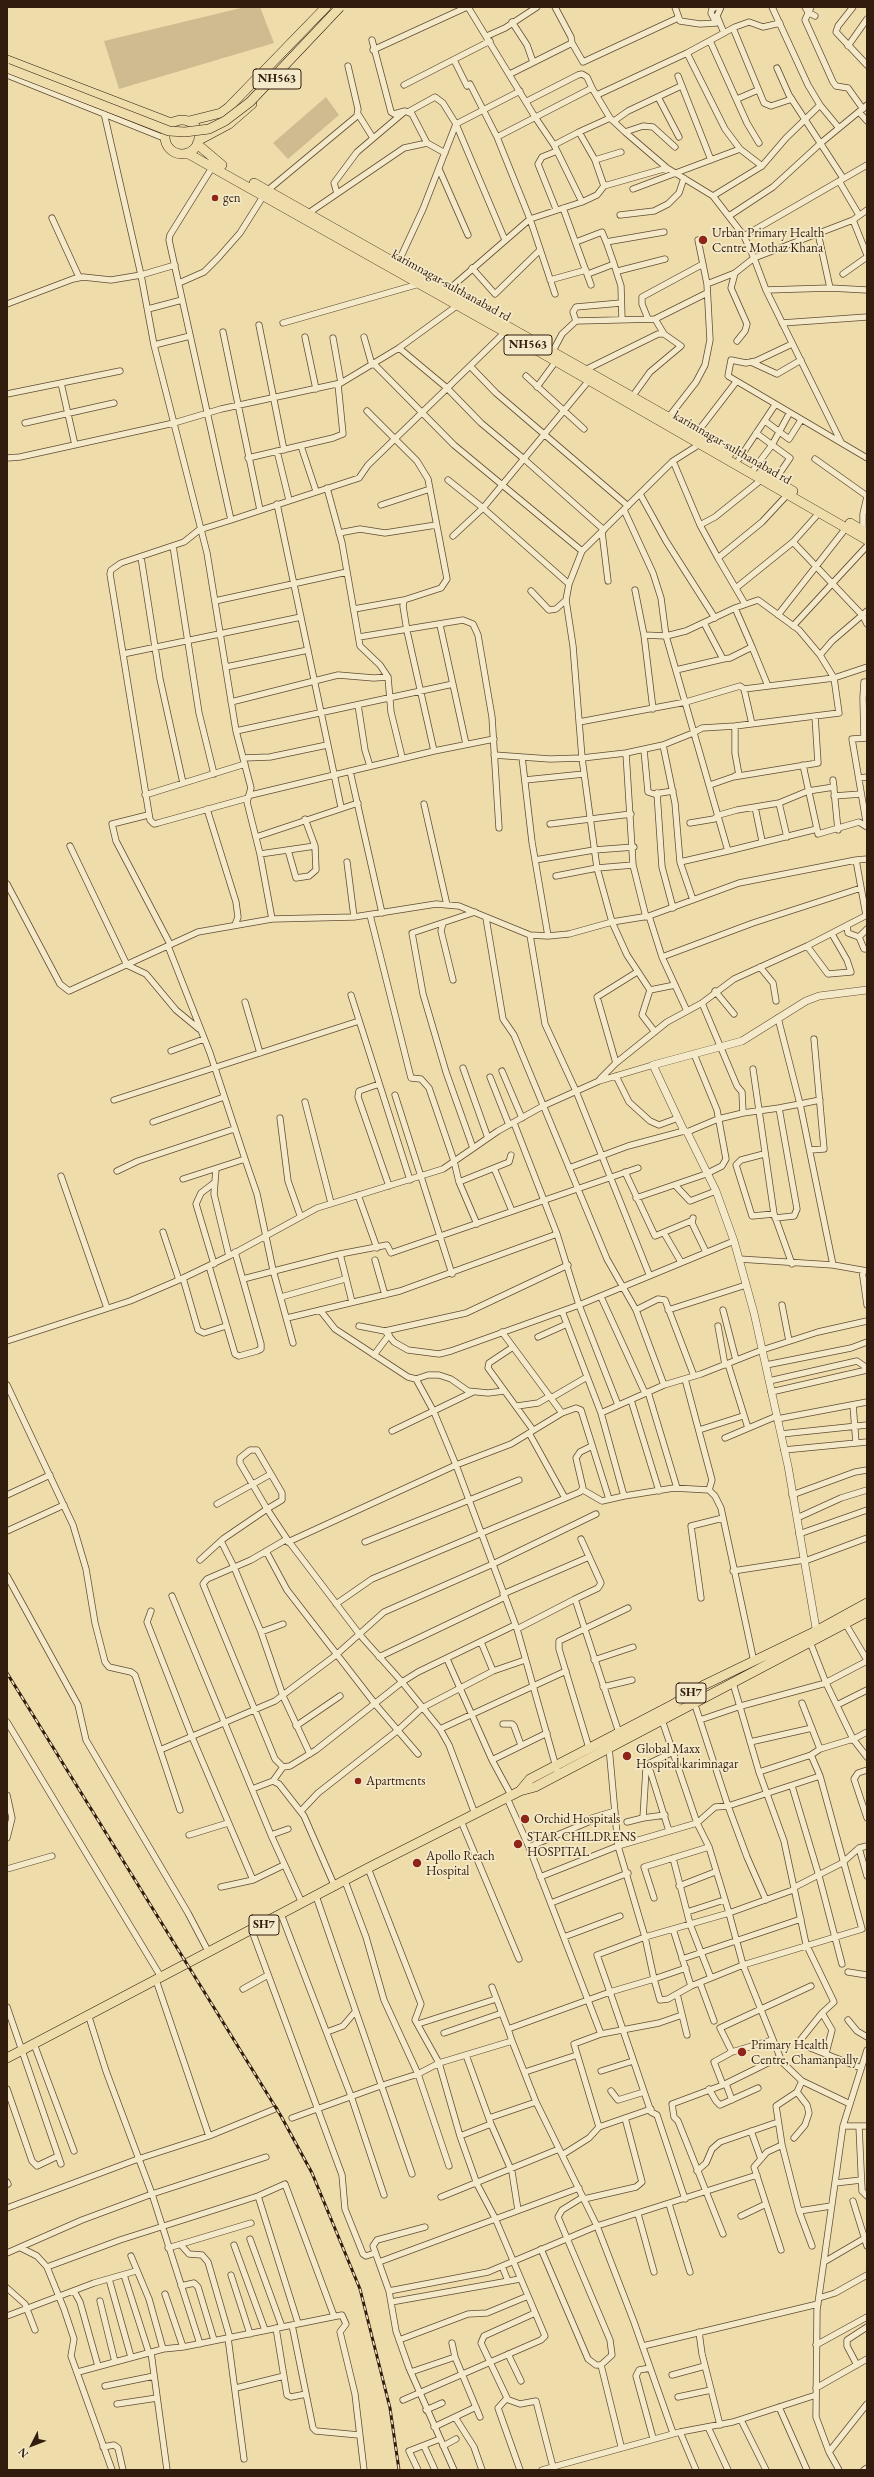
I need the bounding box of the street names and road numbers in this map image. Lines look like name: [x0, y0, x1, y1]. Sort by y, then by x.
road number: NH563: [253, 69, 301, 89]
street label: karimnagar-sulthanabad rd: [389, 247, 513, 325]
road number: NH563: [504, 335, 552, 355]
street label: karimnagar-sulthanabad rd: [670, 408, 794, 488]
road number: SH7: [676, 1683, 706, 1703]
road number: SH7: [249, 1915, 279, 1935]

